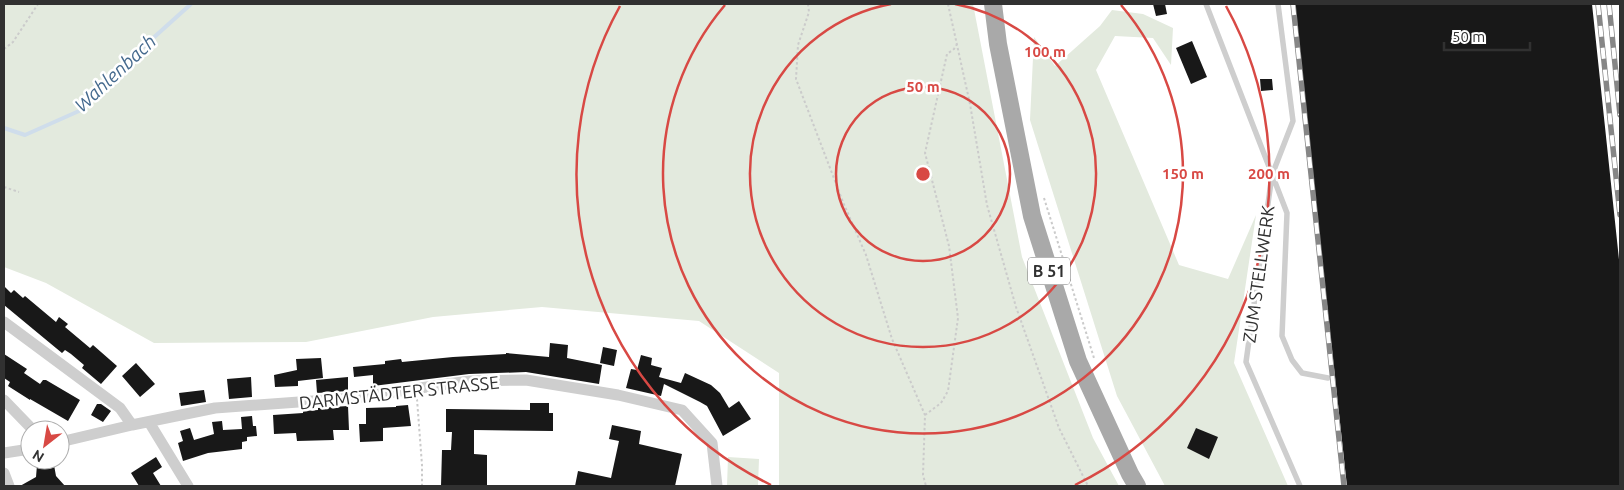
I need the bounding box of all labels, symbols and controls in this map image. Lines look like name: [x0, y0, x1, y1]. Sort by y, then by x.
scale bar: [1444, 20, 1530, 52]
text: 50 m: [1452, 28, 1485, 45]
water label: Wahlenbach: [70, 30, 160, 116]
text: 100 m: [1024, 43, 1066, 60]
text: 50 m: [906, 78, 940, 95]
centre of rings: [914, 165, 932, 183]
text: 150 m: [1162, 165, 1204, 182]
text: 200 m: [1248, 165, 1290, 182]
street label: ZUM STELLWERK: [1238, 204, 1278, 344]
road number: B 51: [1028, 258, 1070, 284]
street label: DARMSTÄDTER STRASSE: [298, 372, 500, 412]
north arrow: [20, 420, 70, 470]
text: N: [30, 447, 47, 466]

